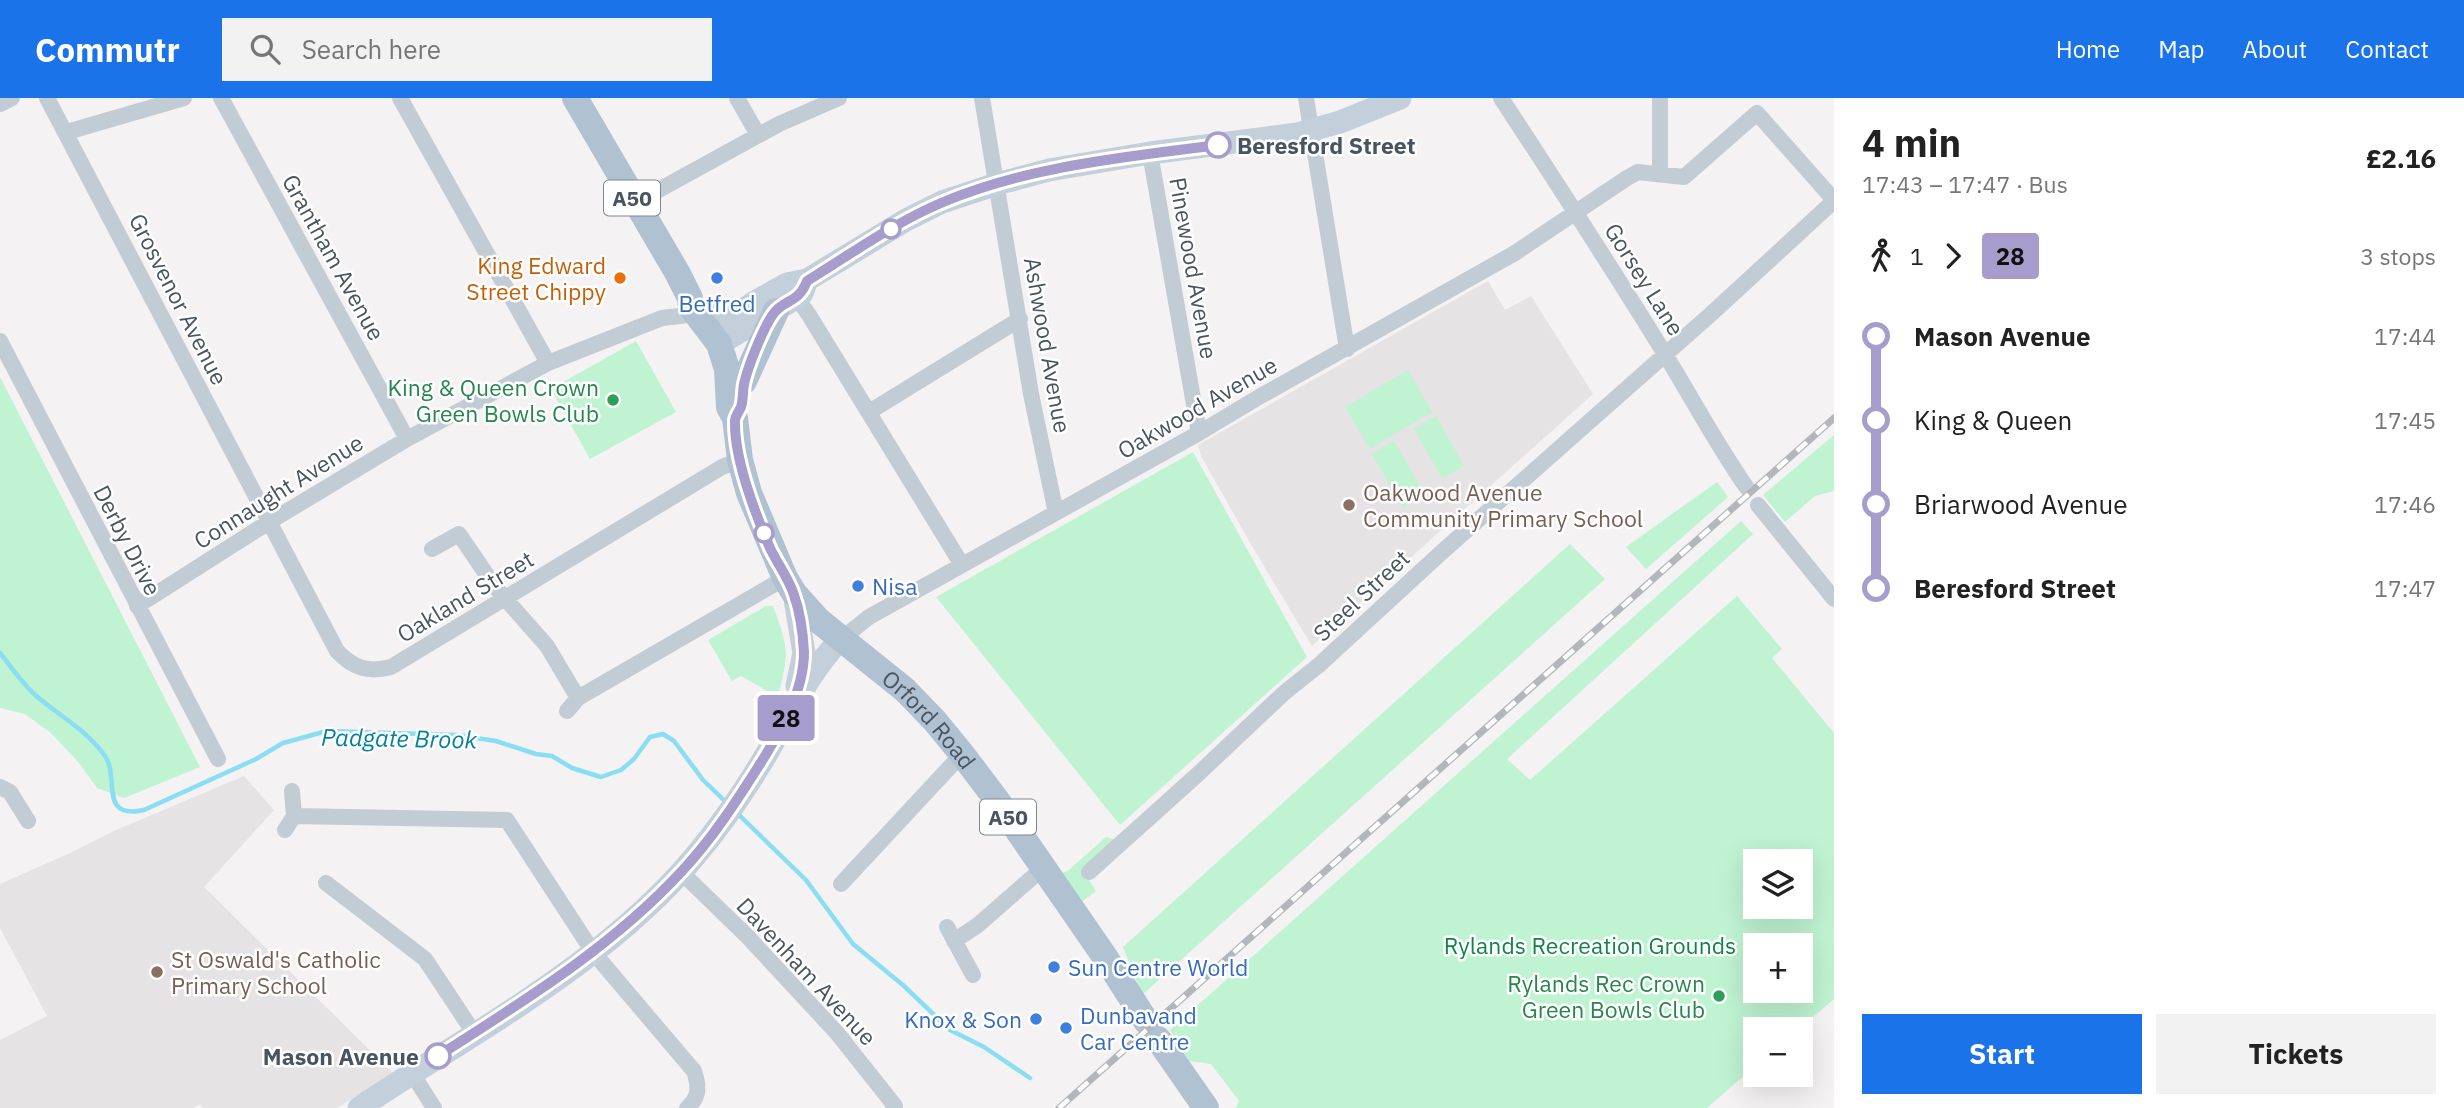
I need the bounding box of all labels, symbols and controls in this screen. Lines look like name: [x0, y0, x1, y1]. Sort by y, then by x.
search box: [222, 18, 712, 81]
text: Commutr: [35, 28, 180, 71]
icon: search: [246, 30, 284, 68]
text: Search here: [302, 32, 441, 66]
text: Home: [2056, 33, 2120, 65]
text: Map: [2158, 33, 2204, 65]
text: About: [2242, 33, 2307, 65]
text: Contact: [2345, 33, 2429, 65]
text: 4 min: [1862, 118, 1961, 167]
place label: Beresford Street: [1237, 130, 1416, 160]
marker: Beresford Street: [1205, 132, 1231, 158]
text: £2.16: [2366, 141, 2436, 175]
street label: Grantham Avenue: [276, 169, 392, 345]
text: 17:43 – 17:47 · Bus: [1862, 169, 2068, 199]
street label: Pinewood Avenue: [1163, 175, 1225, 361]
road number: A50: [604, 180, 660, 216]
street label: Grosvenor Avenue: [123, 208, 235, 390]
street label: Gorsey Lane: [1599, 217, 1691, 341]
unlabelled marker: [881, 219, 901, 239]
icon: walk: [1862, 237, 1900, 275]
icon: forward: [1934, 237, 1972, 275]
text: 28: [1996, 240, 2025, 272]
text: 1: [1910, 241, 1924, 271]
text: 3 stops: [2360, 241, 2436, 271]
place label: King Edward Street Chippy: [466, 250, 607, 306]
street label: Ashwood Avenue: [1018, 255, 1078, 435]
marker: King Edward Street Chippy: [612, 270, 628, 286]
marker: Betfred: [709, 270, 725, 286]
place label: Betfred: [678, 288, 756, 318]
text: Mason Avenue: [1914, 319, 2091, 353]
text: 17:44: [2374, 321, 2436, 351]
street label: Oakwood Avenue: [1112, 349, 1282, 465]
place label: King & Queen Crown Green Bowls Club: [387, 372, 599, 428]
marker: King & Queen Crown Green Bowls Club: [605, 392, 621, 408]
text: King & Queen: [1914, 403, 2072, 437]
text: 17:45: [2374, 405, 2436, 435]
street label: Connaught Avenue: [188, 427, 368, 555]
place label: Oakwood Avenue Community Primary School: [1363, 477, 1643, 533]
street label: Derby Drive: [87, 480, 169, 600]
text: Briarwood Avenue: [1914, 487, 2128, 521]
text: 17:46: [2374, 489, 2436, 519]
marker: Oakwood Avenue Community Primary School: [1341, 497, 1357, 513]
unlabelled marker: [754, 523, 774, 543]
street label: Oakland Street: [391, 543, 539, 649]
street label: Steel Street: [1306, 543, 1416, 647]
place label: Nisa: [872, 571, 918, 601]
text: Beresford Street: [1914, 571, 2116, 605]
text: 17:47: [2374, 573, 2436, 603]
marker: Nisa: [850, 578, 866, 594]
street label: Orford Road: [876, 663, 983, 775]
line badge: 28: [754, 695, 818, 741]
text: 28: [772, 702, 800, 734]
water label: Padgate Brook: [321, 721, 478, 755]
road number: A50: [980, 800, 1036, 834]
map controls: [1743, 849, 1813, 1087]
button: layers: [1743, 849, 1813, 919]
street label: Davenham Avenue: [731, 891, 883, 1051]
park label: Rylands Recreation Grounds: [1444, 930, 1736, 960]
button: +: [1743, 933, 1813, 1003]
place label: St Oswald's Catholic Primary School: [171, 944, 381, 1000]
place label: Sun Centre World: [1068, 952, 1248, 982]
marker: Sun Centre World: [1046, 959, 1062, 975]
marker: St Oswald's Catholic Primary School: [149, 964, 165, 980]
place label: Rylands Rec Crown Green Bowls Club: [1507, 968, 1705, 1024]
marker: Rylands Rec Crown Green Bowls Club: [1711, 988, 1727, 1004]
place label: Dunbavand Car Centre: [1080, 1000, 1197, 1056]
place label: Knox & Son: [904, 1004, 1022, 1034]
marker: Knox & Son: [1028, 1011, 1044, 1027]
button: Start: [1862, 1014, 2142, 1094]
button: Tickets: [2156, 1014, 2436, 1094]
button: −: [1743, 1017, 1813, 1087]
marker: Dunbavand Car Centre: [1058, 1020, 1074, 1036]
place label: Mason Avenue: [263, 1041, 419, 1071]
marker: Mason Avenue: [425, 1043, 451, 1069]

